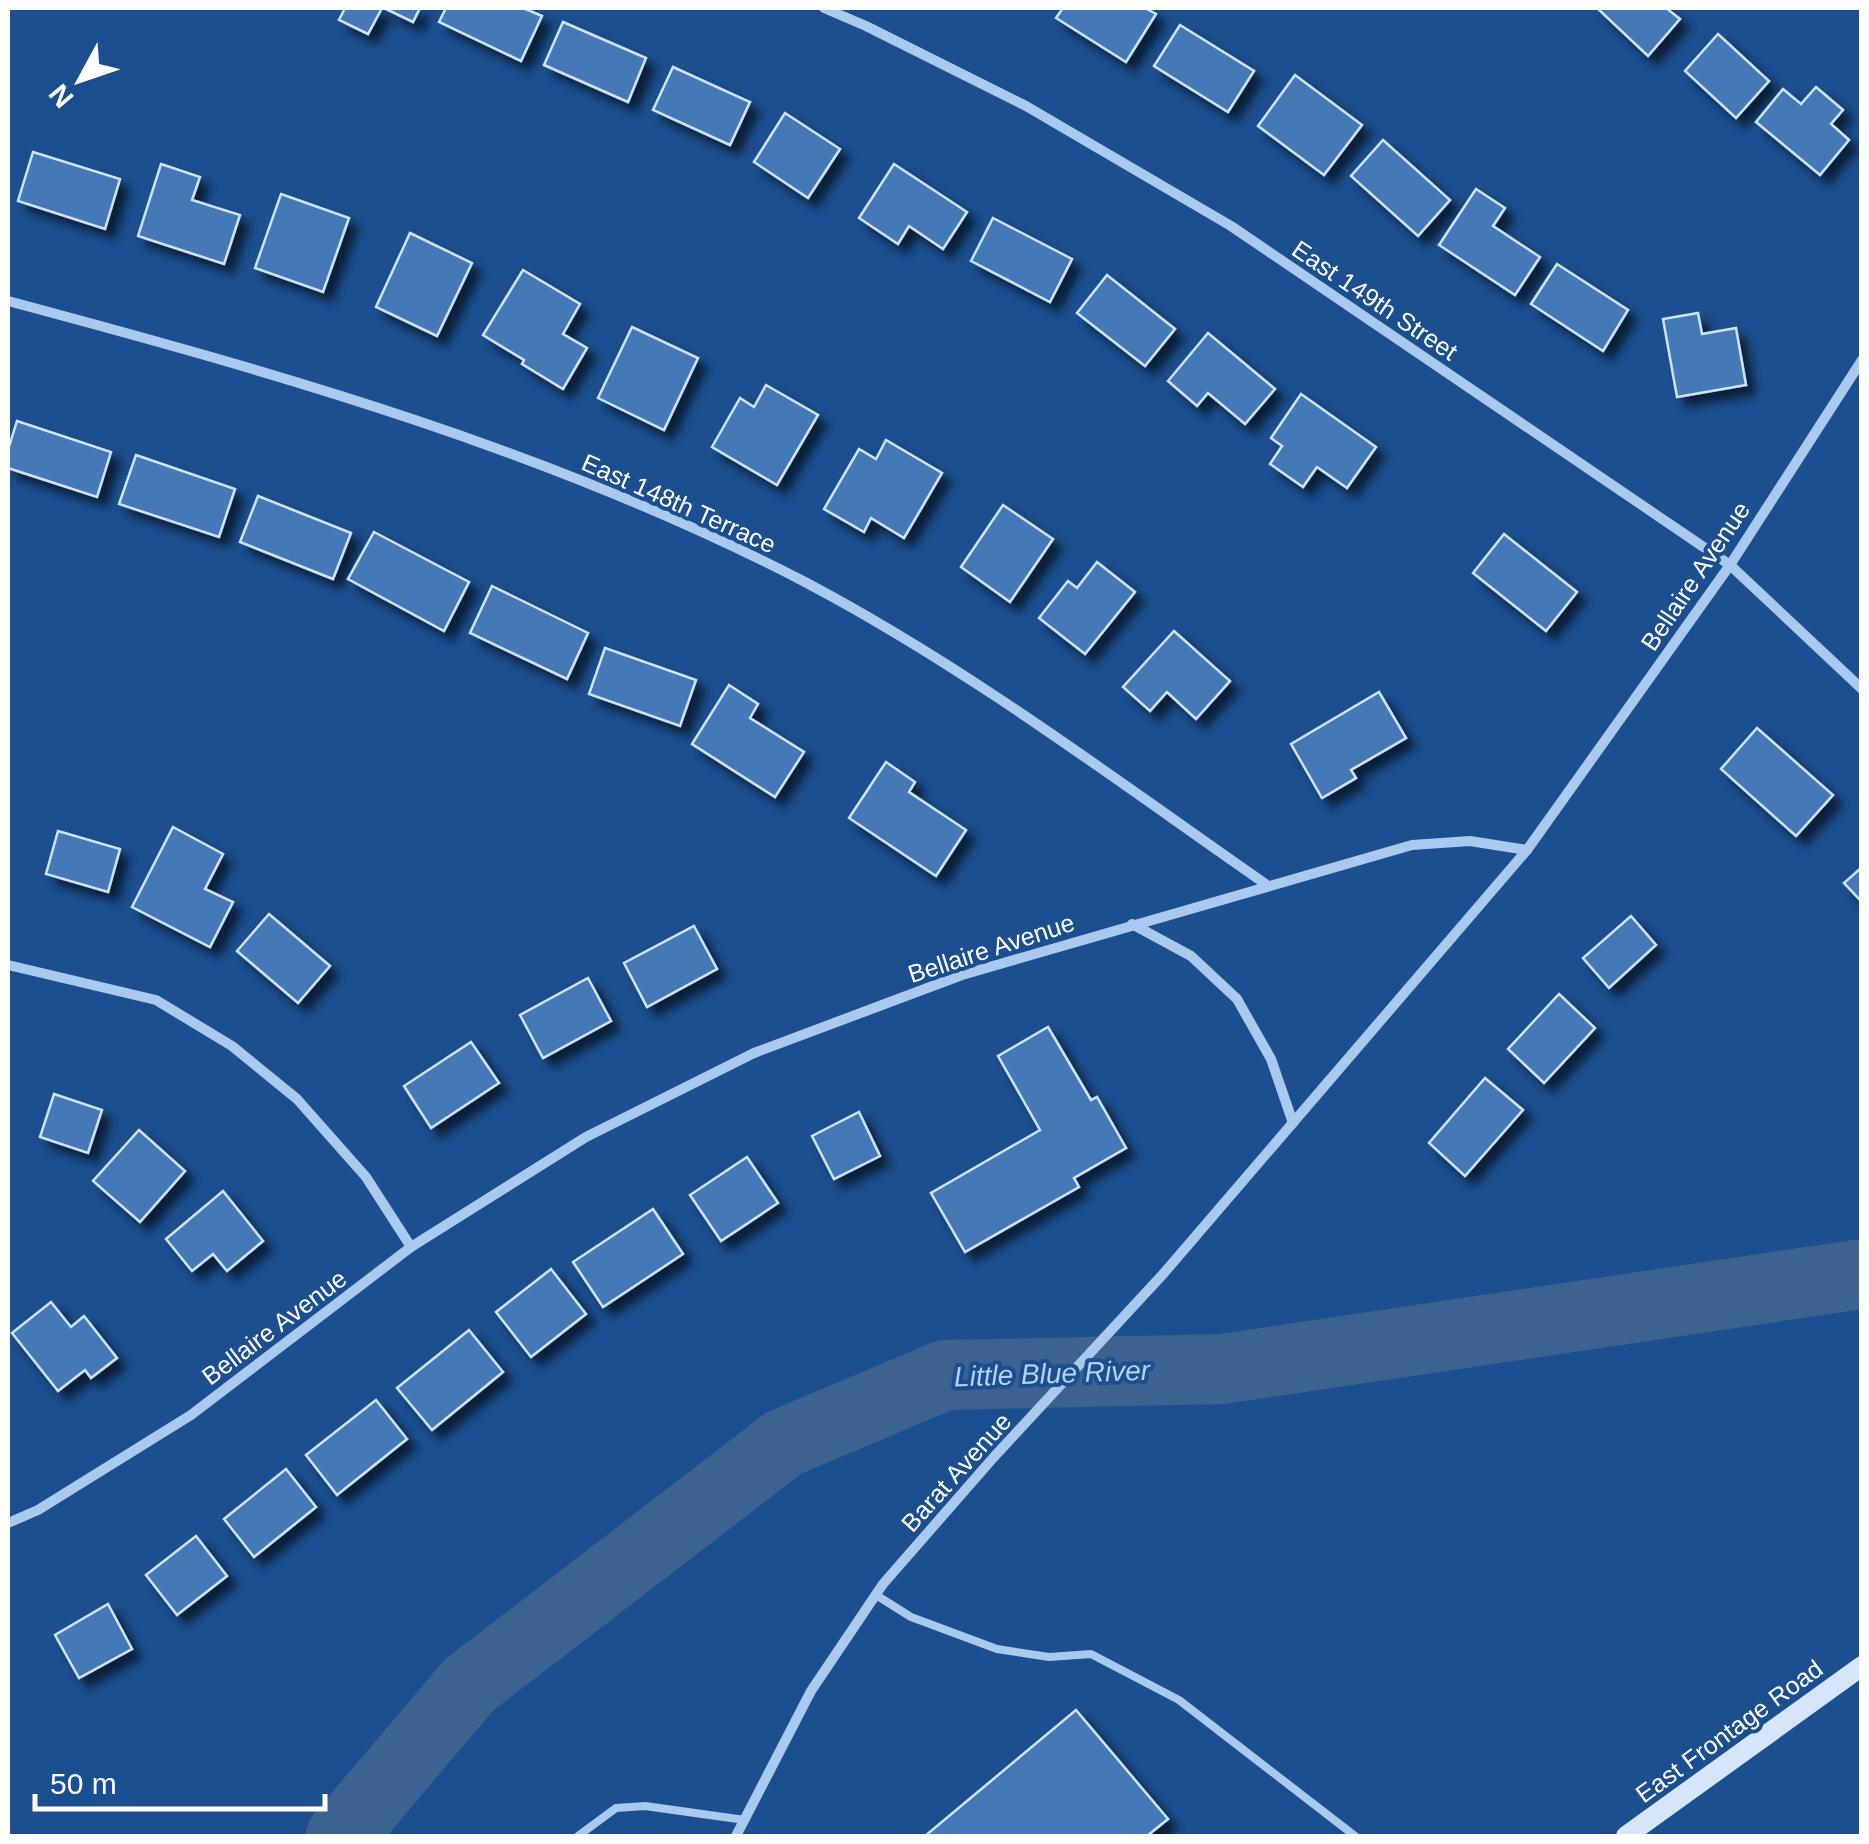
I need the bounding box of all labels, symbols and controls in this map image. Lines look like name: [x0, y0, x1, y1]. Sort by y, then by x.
north arrow: [30, 30, 130, 130]
text: N: [43, 78, 80, 113]
street label: East 149th Street: [1287, 234, 1463, 366]
street label: East 148th Terrace: [578, 448, 780, 558]
street label: Bellaire Avenue: [1635, 496, 1755, 656]
street label: Bellaire Avenue: [904, 908, 1078, 988]
street label: Bellaire Avenue: [196, 1264, 352, 1390]
water label: Little Blue River: [953, 1355, 1152, 1392]
street label: Barat Avenue: [896, 1407, 1016, 1537]
street label: East Frontage Road: [1630, 1654, 1828, 1808]
scale bar: [35, 1749, 325, 1811]
text: 50 m: [50, 1767, 117, 1800]

